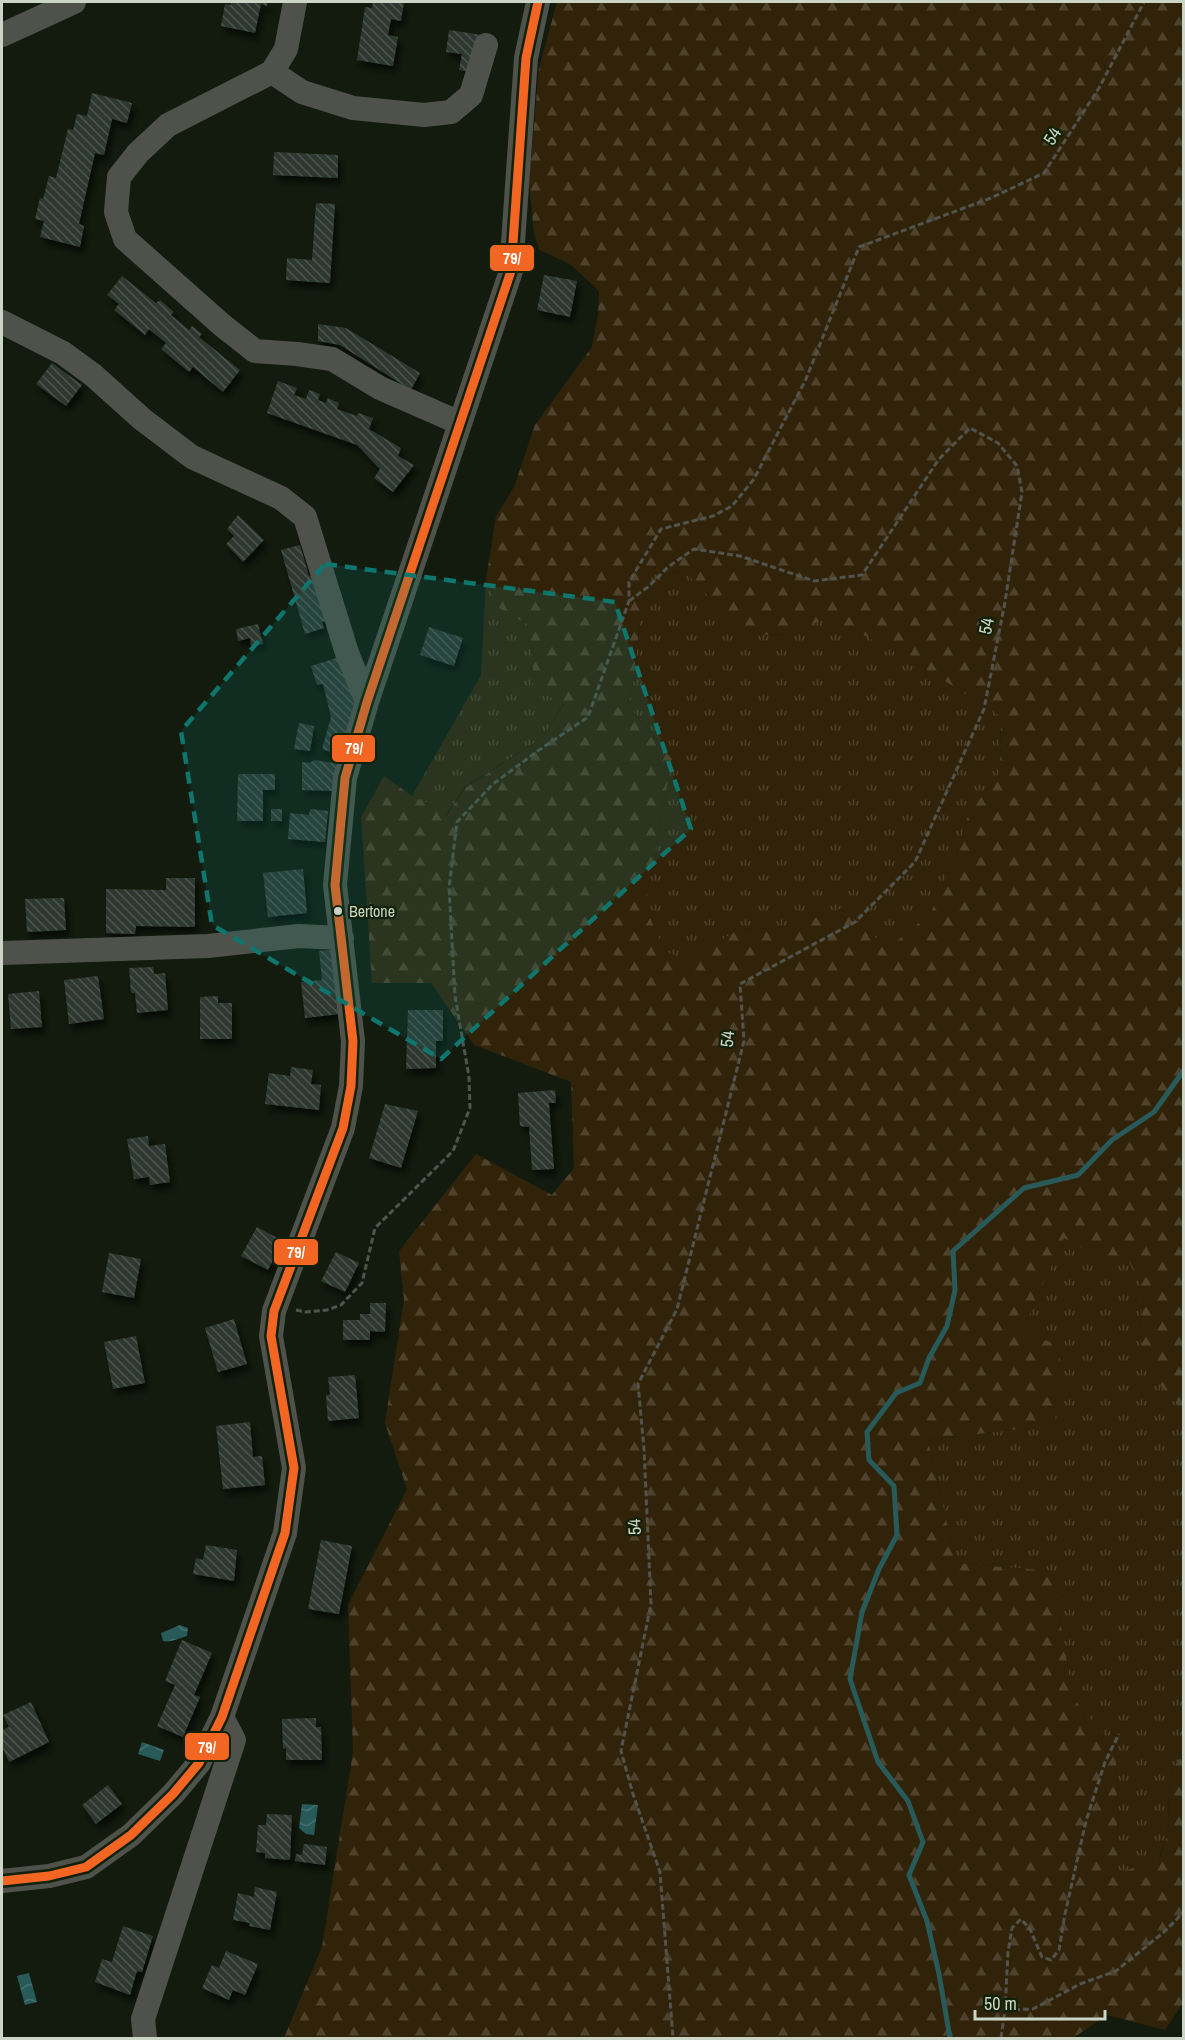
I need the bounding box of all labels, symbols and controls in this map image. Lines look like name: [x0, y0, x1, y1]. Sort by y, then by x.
street label: 54: [1037, 122, 1067, 150]
line badge: 79/: [489, 244, 535, 272]
text: 79/: [503, 247, 521, 269]
street label: 54: [972, 616, 1000, 636]
line badge: 79/: [331, 734, 376, 763]
text: 79/: [345, 737, 363, 759]
place label: Bertone: [349, 900, 395, 922]
marker: Bertone: [332, 905, 344, 917]
street label: 54: [714, 1030, 740, 1048]
line badge: 79/: [273, 1238, 319, 1266]
text: 79/: [287, 1241, 305, 1263]
street label: 54: [621, 1518, 647, 1536]
line badge: 79/: [184, 1732, 230, 1761]
text: 79/: [198, 1736, 216, 1758]
scale bar: [975, 1983, 1106, 2021]
text: 50 m: [984, 1991, 1017, 2016]

